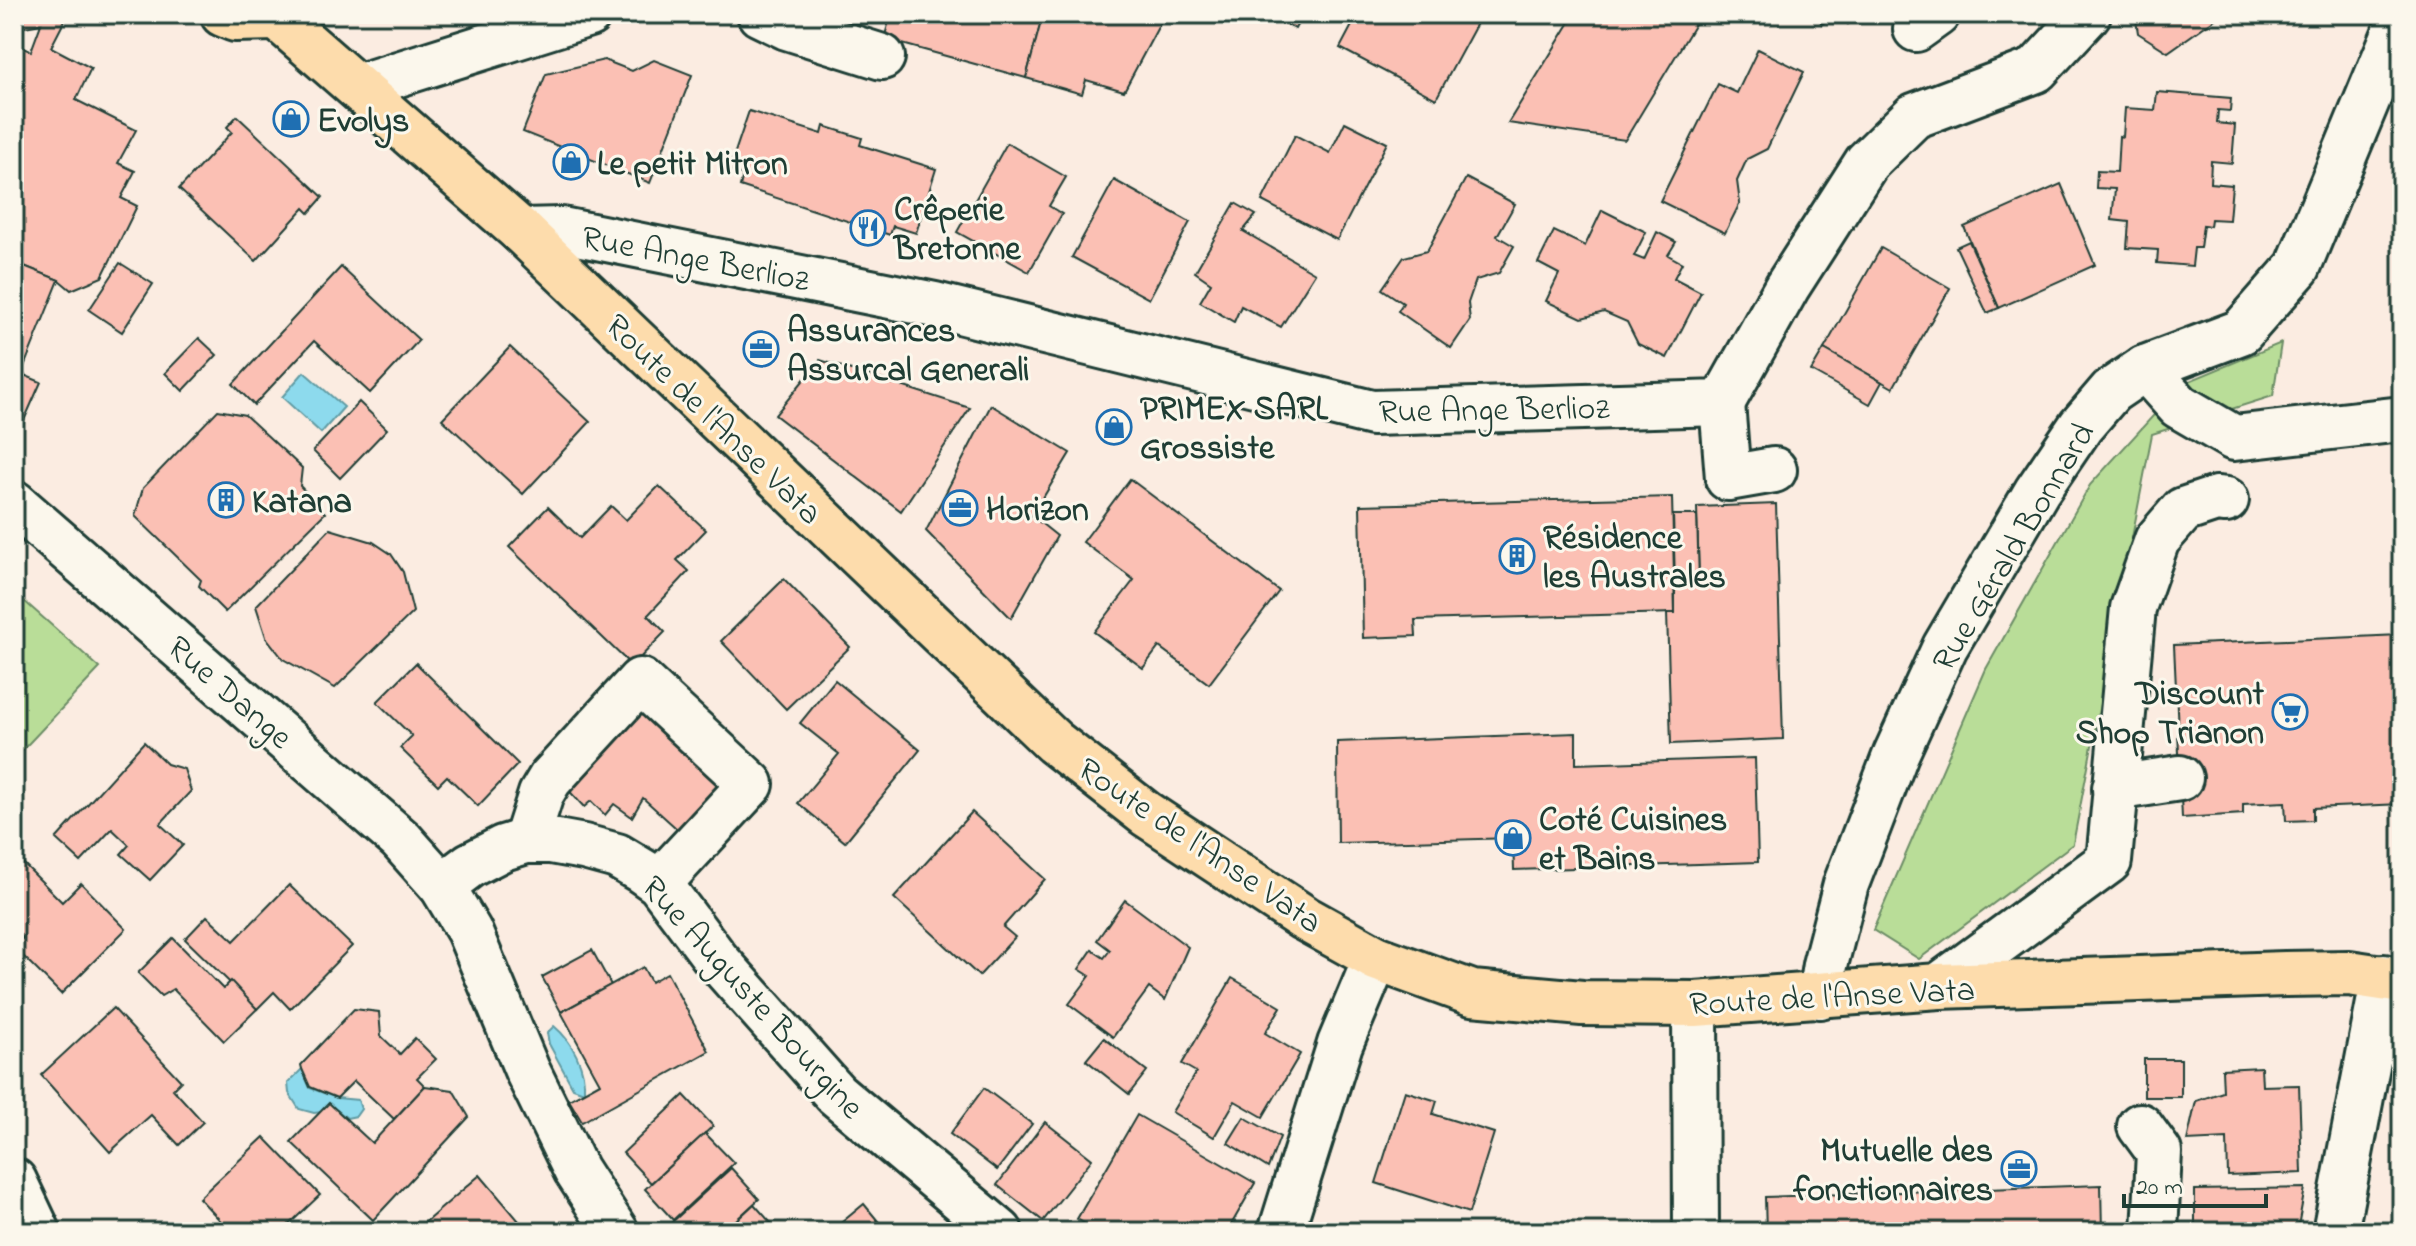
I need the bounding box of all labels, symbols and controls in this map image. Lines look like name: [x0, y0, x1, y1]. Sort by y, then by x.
place label: Evolys: [317, 98, 409, 149]
shop icon: Evolys: [272, 100, 310, 138]
place label: Le petit Mitron: [597, 141, 788, 191]
shop icon: Le petit Mitron: [552, 143, 590, 181]
place label: Crêperie Bretonne: [892, 187, 1021, 276]
restaurant icon: Crêperie Bretonne: [849, 209, 887, 247]
street label: Rue Ange Berlioz: [577, 214, 814, 308]
street label: Route de l'Anse Vata: [592, 304, 832, 538]
place label: Assurances Assurcal Generali: [787, 308, 1029, 397]
office icon: Assurances Assurcal Generali: [742, 330, 780, 368]
street label: Rue Ange Berlioz: [1378, 385, 1611, 439]
place label: PRIMEX SARL Grossiste: [1140, 386, 1329, 475]
shop icon: PRIMEX SARL Grossiste: [1095, 408, 1133, 446]
street label: Rue Gérald Bonnard: [1921, 414, 2110, 682]
place label: Katana: [252, 479, 352, 529]
building icon: Katana: [207, 481, 245, 519]
place label: Horizon: [986, 487, 1089, 537]
office icon: Horizon: [941, 489, 979, 527]
place label: Résidence les Australes: [1543, 515, 1726, 604]
building icon: Résidence les Australes: [1498, 537, 1536, 575]
street label: Rue Dange: [154, 625, 303, 763]
place label: Discount Shop Trianon: [2076, 671, 2265, 760]
supermarket icon: Discount Shop Trianon: [2271, 693, 2309, 731]
street label: Route de l'Anse Vata: [1066, 747, 1331, 948]
place label: Coté Cuisines et Bains: [1539, 797, 1727, 886]
shop icon: Coté Cuisines et Bains: [1494, 819, 1532, 857]
street label: Rue Auguste Bourgine: [628, 866, 875, 1132]
street label: Route de l'Anse Vata: [1688, 967, 1976, 1031]
place label: Mutuelle des fonctionnaires: [1792, 1128, 1993, 1217]
office icon: Mutuelle des fonctionnaires: [2000, 1150, 2038, 1188]
scale bar: [2124, 1158, 2266, 1208]
text: 20 m: [2136, 1171, 2183, 1206]

